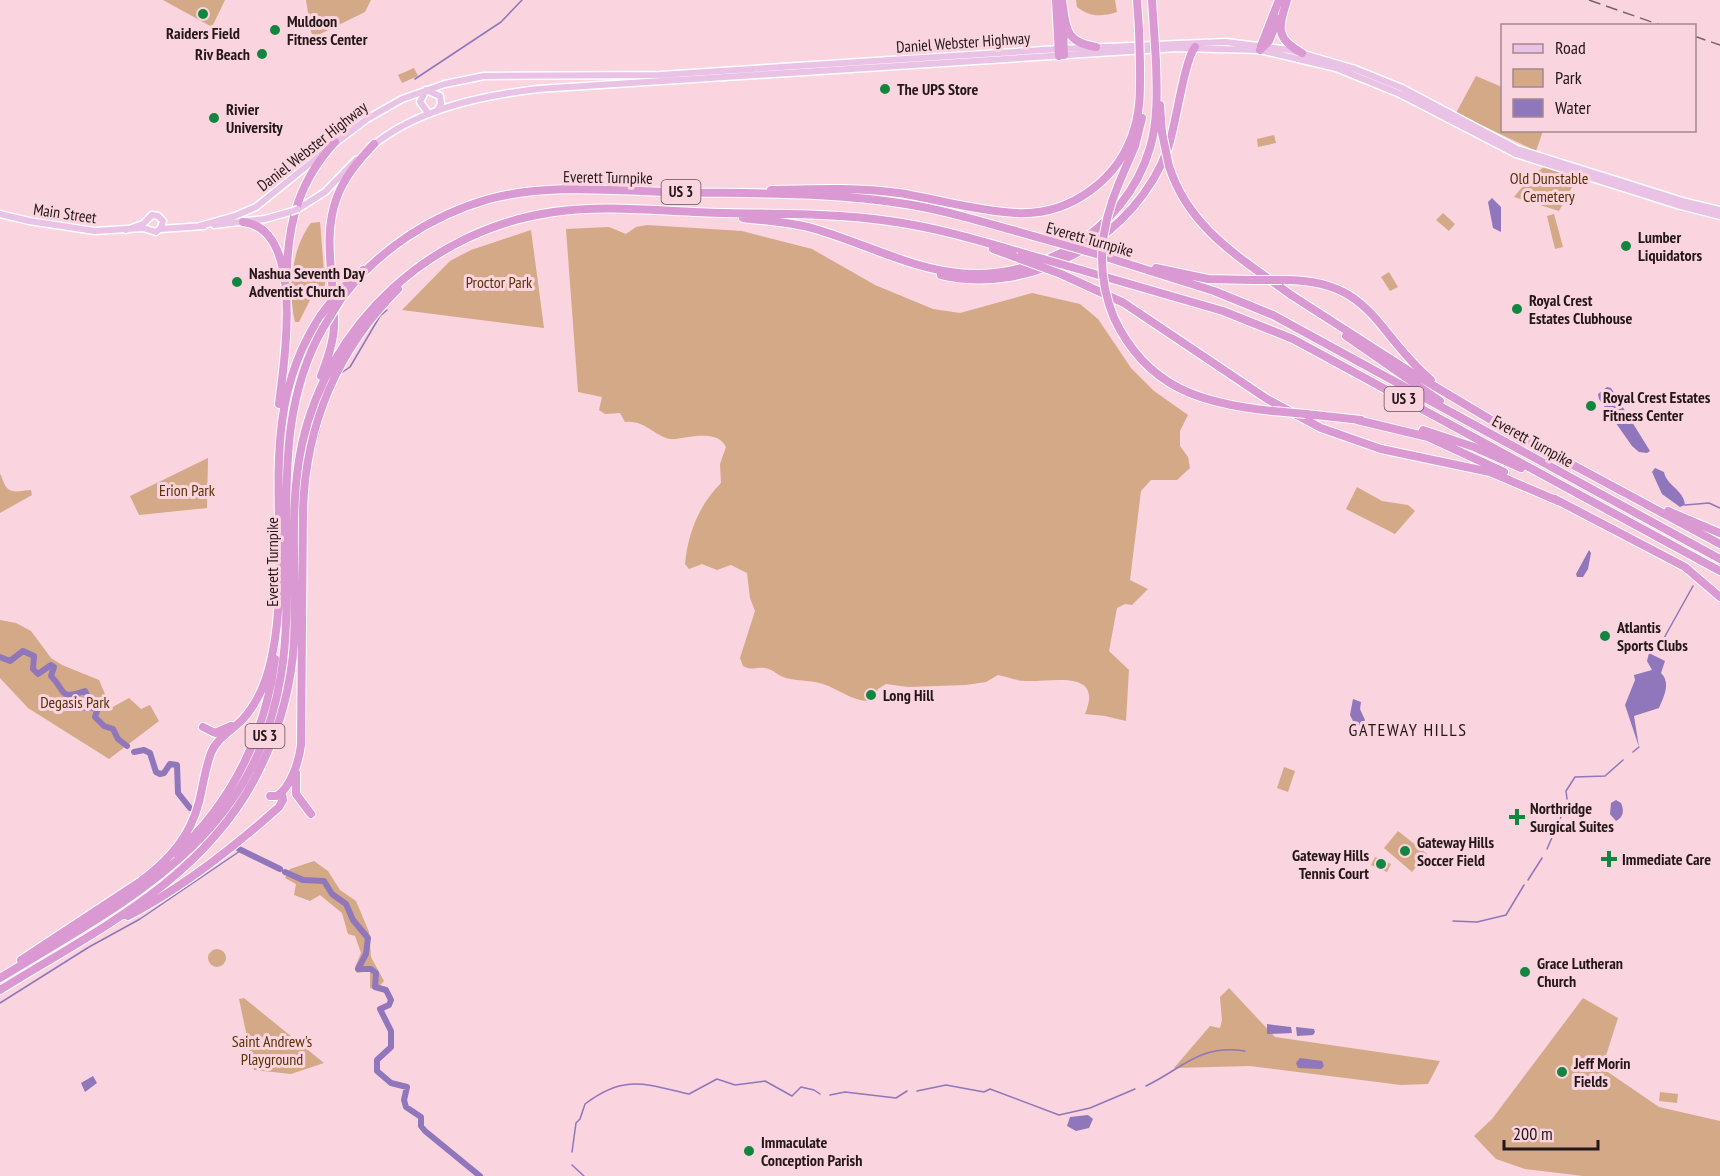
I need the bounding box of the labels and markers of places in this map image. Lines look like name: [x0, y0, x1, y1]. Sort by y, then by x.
marker: Raiders Field: [196, 7, 210, 21]
place label: Muldoon Fitness Center: [287, 11, 368, 49]
place label: Raiders Field: [166, 23, 240, 43]
marker: Muldoon Fitness Center: [268, 23, 282, 37]
place label: Riv Beach: [195, 44, 250, 64]
marker: Riv Beach: [255, 47, 269, 61]
place label: The UPS Store: [897, 79, 979, 99]
marker: The UPS Store: [878, 82, 892, 96]
place label: Rivier University: [226, 99, 283, 137]
marker: Rivier University: [207, 111, 221, 125]
place label: Lumber Liquidators: [1638, 227, 1702, 265]
marker: Lumber Liquidators: [1619, 239, 1633, 253]
place label: Nashua Seventh Day Adventist Church: [248, 263, 365, 301]
marker: Nashua Seventh Day Adventist Church: [230, 275, 244, 289]
place label: Royal Crest Estates Clubhouse: [1529, 290, 1632, 328]
marker: Royal Crest Estates Clubhouse: [1510, 302, 1524, 316]
place label: Royal Crest Estates Fitness Center: [1603, 387, 1711, 425]
marker: Royal Crest Estates Fitness Center: [1584, 399, 1598, 413]
place label: Atlantis Sports Clubs: [1616, 617, 1688, 655]
marker: Atlantis Sports Clubs: [1598, 629, 1612, 643]
place label: Long Hill: [883, 685, 934, 705]
marker: Long Hill: [864, 688, 878, 702]
place label: Northridge Surgical Suites: [1530, 798, 1614, 836]
marker: Northridge Surgical Suites: [1508, 808, 1526, 826]
place label: Gateway Hills Soccer Field: [1417, 832, 1494, 870]
marker: Gateway Hills Soccer Field: [1398, 844, 1412, 858]
place label: Gateway Hills Tennis Court: [1292, 845, 1369, 883]
place label: Immediate Care: [1622, 849, 1711, 869]
marker: Immediate Care: [1600, 850, 1618, 868]
marker: Gateway Hills Tennis Court: [1374, 857, 1388, 871]
place label: Grace Lutheran Church: [1537, 953, 1623, 991]
marker: Grace Lutheran Church: [1518, 965, 1532, 979]
place label: Jeff Morin Fields: [1573, 1053, 1631, 1091]
marker: Jeff Morin Fields: [1555, 1065, 1569, 1079]
place label: Immaculate Conception Parish: [761, 1132, 862, 1170]
marker: Immaculate Conception Parish: [742, 1144, 756, 1158]

